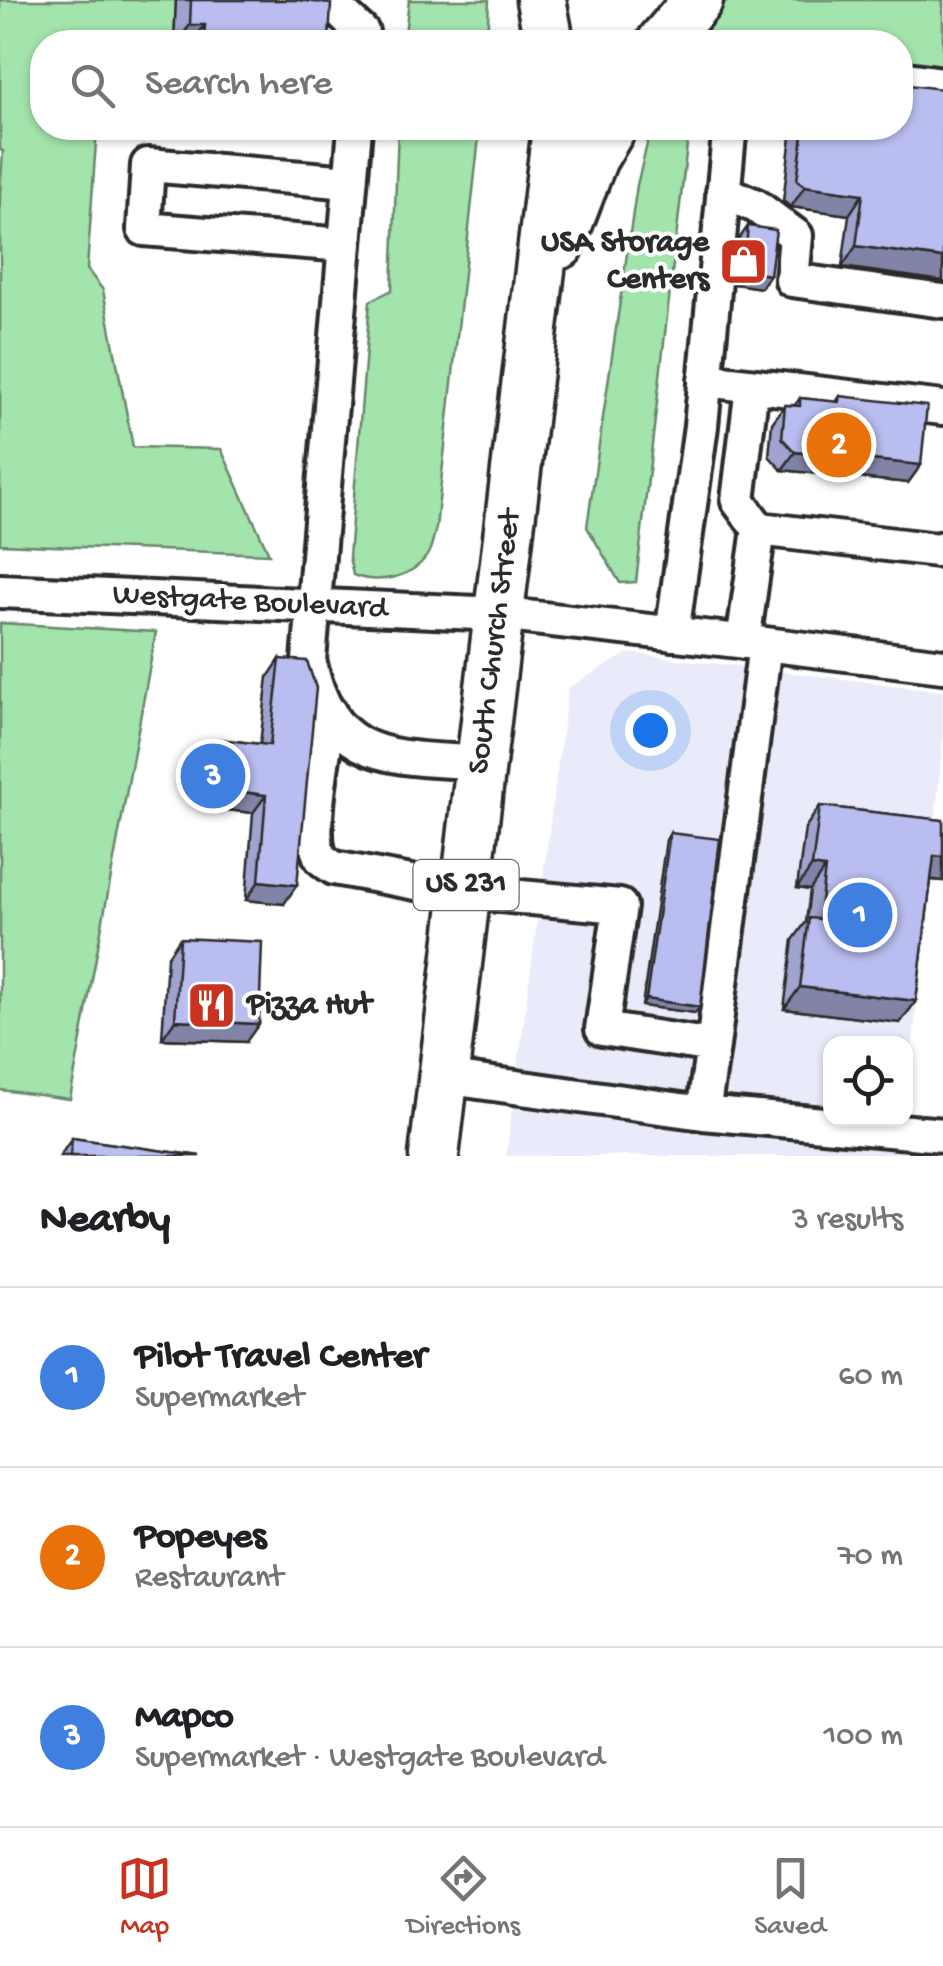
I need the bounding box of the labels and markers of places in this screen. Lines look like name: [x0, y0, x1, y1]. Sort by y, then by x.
place label: USA Storage Centers: [541, 225, 711, 300]
shop icon: USA Storage Centers: [718, 236, 770, 288]
pin: 2: [806, 408, 872, 482]
pin: 3: [180, 738, 246, 814]
pin: 1: [828, 878, 892, 952]
restaurant icon: Pizza Hut: [186, 980, 238, 1032]
place label: Pizza Hut: [245, 987, 374, 1025]

